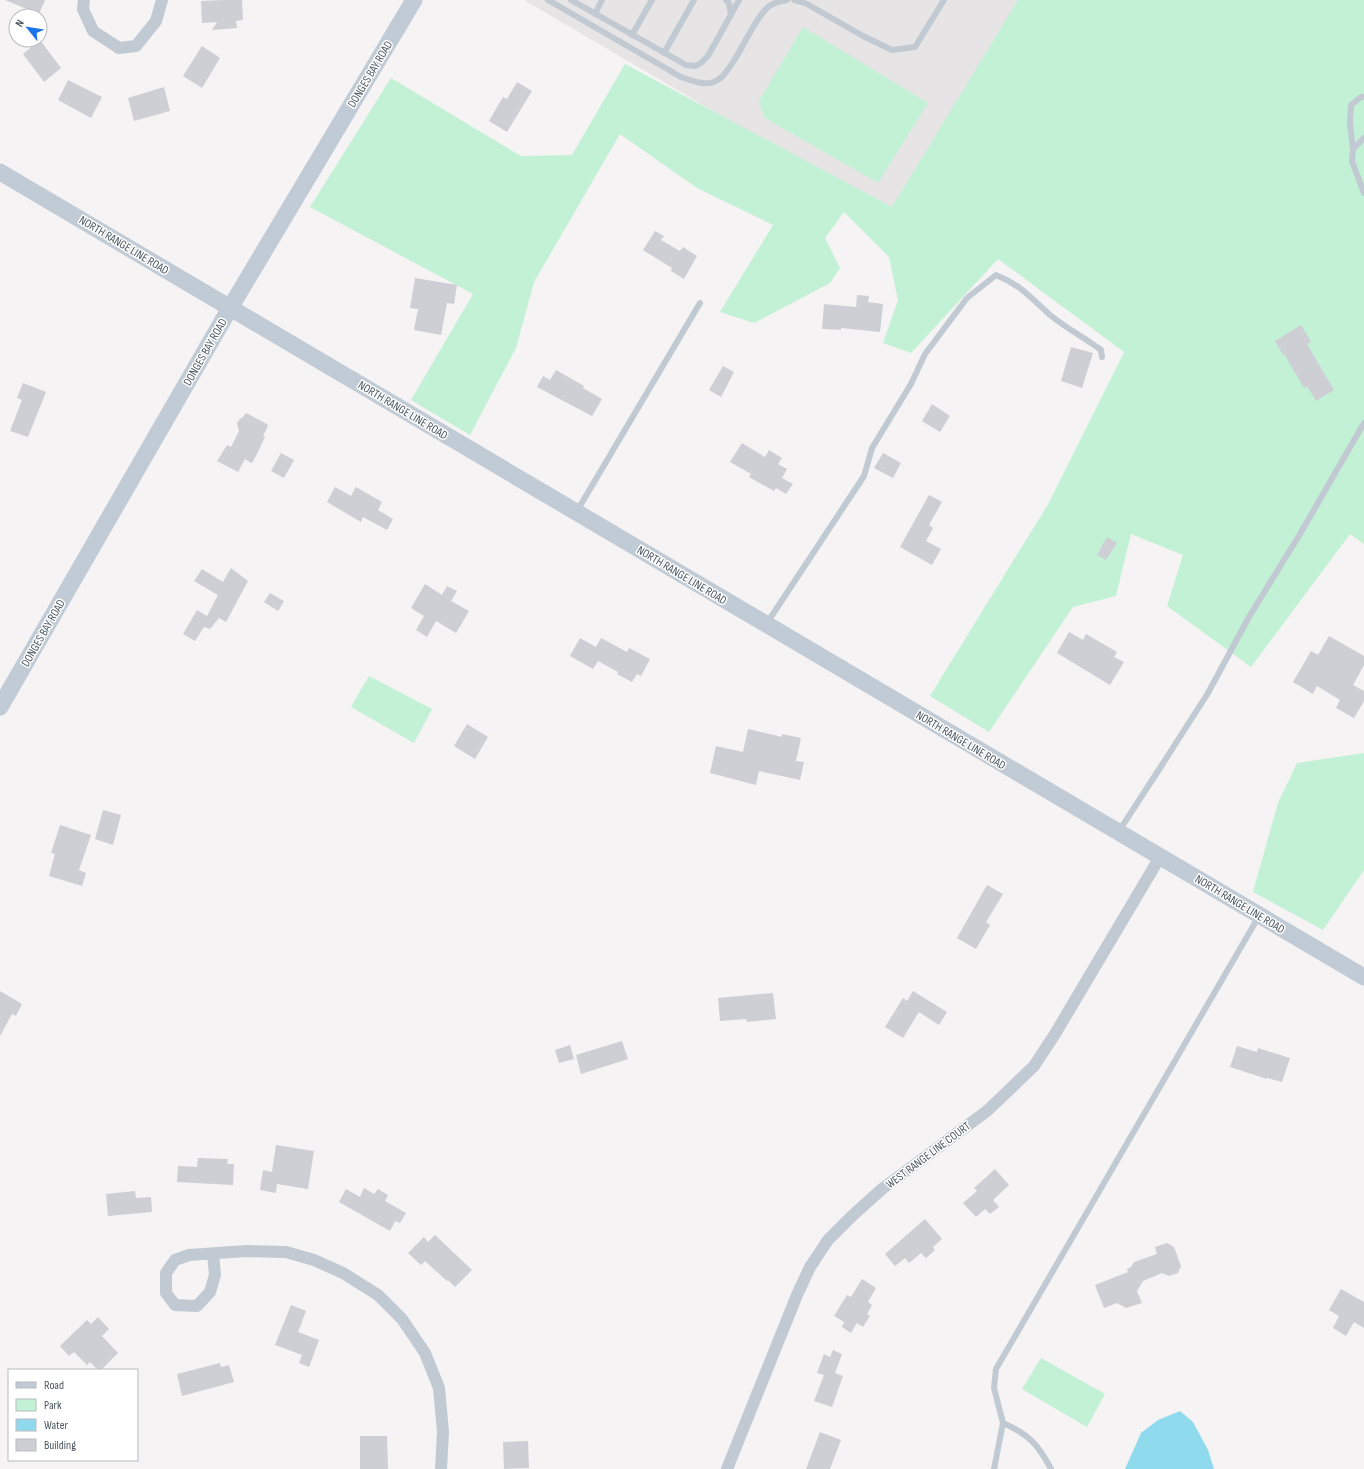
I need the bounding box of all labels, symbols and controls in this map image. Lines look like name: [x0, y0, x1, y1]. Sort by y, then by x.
north arrow: [8, 8, 48, 48]
text: N: [13, 17, 27, 29]
street label: DONGES BAY ROAD: [345, 38, 396, 110]
street label: NORTH RANGE LINE ROAD: [76, 213, 171, 278]
street label: DONGES BAY ROAD: [180, 316, 231, 389]
street label: NORTH RANGE LINE ROAD: [355, 378, 450, 443]
street label: NORTH RANGE LINE ROAD: [634, 543, 729, 608]
street label: DONGES BAY ROAD: [18, 597, 69, 670]
street label: NORTH RANGE LINE ROAD: [913, 708, 1008, 773]
street label: NORTH RANGE LINE ROAD: [1192, 872, 1287, 937]
street label: WEST RANGE LINE COURT: [883, 1119, 974, 1192]
legend: [8, 1369, 138, 1461]
text: Road: [44, 1378, 64, 1393]
text: Park: [44, 1398, 62, 1413]
text: Water: [44, 1418, 68, 1433]
text: Building: [44, 1438, 76, 1453]

